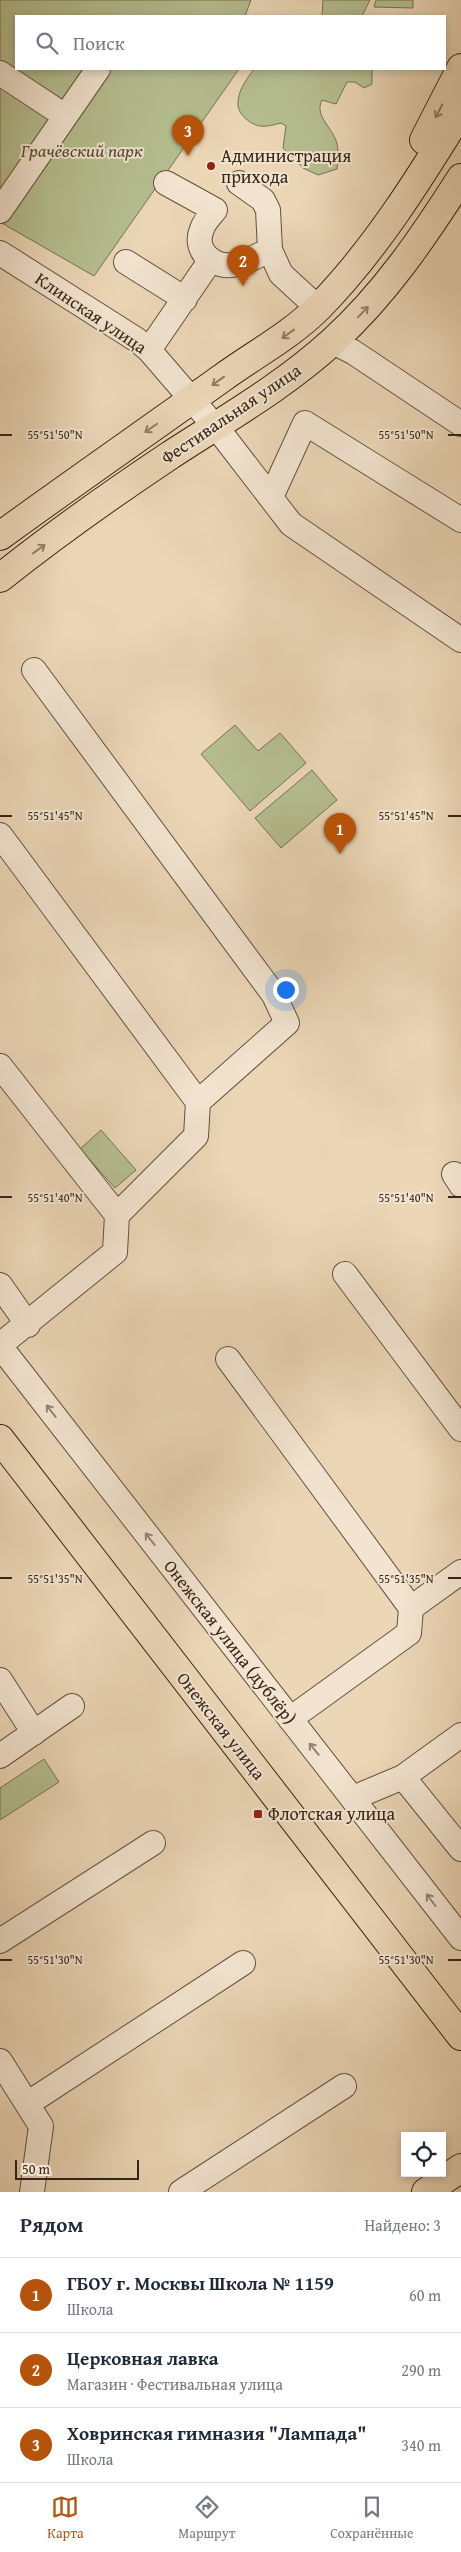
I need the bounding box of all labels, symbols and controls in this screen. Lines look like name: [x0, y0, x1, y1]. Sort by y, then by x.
search box: [15, 15, 446, 70]
icon: search: [33, 29, 61, 57]
text: Поиск: [73, 29, 125, 57]
one-way arrow: [434, 103, 443, 118]
pin: 3: [172, 115, 204, 156]
park label: Грачёвский парк: [20, 137, 143, 164]
place label: Администрация прихода: [221, 142, 351, 190]
marker: Администрация прихода: [205, 160, 217, 172]
pin: 2: [227, 245, 259, 286]
street label: Клинская улица: [30, 265, 153, 360]
one-way arrow: [357, 305, 369, 318]
one-way arrow: [281, 329, 295, 339]
street label: Фестивальная улица: [155, 356, 307, 471]
one-way arrow: [212, 375, 225, 386]
one-way arrow: [145, 423, 158, 434]
text: 55°51'50"N: [27, 426, 83, 443]
text: 55°51'50"N: [378, 426, 434, 443]
one-way arrow: [32, 544, 46, 554]
text: 55°51'45"N: [27, 807, 83, 824]
text: 55°51'45"N: [378, 807, 434, 824]
pin: 1: [324, 813, 356, 854]
your location: [273, 977, 299, 1003]
text: 55°51'40"N: [27, 1189, 83, 1206]
text: 55°51'40"N: [378, 1189, 434, 1206]
one-way arrow: [45, 1405, 56, 1418]
one-way arrow: [145, 1533, 156, 1546]
street label: Онежская улица (дублёр): [159, 1556, 301, 1728]
text: 55°51'35"N: [27, 1570, 83, 1587]
text: 55°51'35"N: [378, 1570, 434, 1587]
street label: Онежская улица: [172, 1668, 270, 1784]
one-way arrow: [308, 1743, 319, 1756]
place label: Флотская улица: [268, 1800, 396, 1827]
marker: Флотская улица: [252, 1808, 264, 1820]
one-way arrow: [426, 1893, 436, 1907]
text: 55°51'30"N: [27, 1951, 83, 1968]
text: 55°51'30"N: [378, 1951, 434, 1968]
map controls: [401, 2132, 446, 2177]
button: locate: [401, 2132, 446, 2177]
scale bar: [15, 2157, 139, 2180]
text: 50 m: [22, 2159, 50, 2179]
text: Рядом: [20, 2209, 83, 2240]
text: Найдено: 3: [364, 2213, 441, 2237]
text: ГБОУ г. Москвы Школа № 1159: [67, 2269, 334, 2297]
text: 1: [32, 2283, 40, 2307]
text: 60 m: [409, 2283, 441, 2307]
text: Школа: [67, 2297, 113, 2321]
text: Церковная лавка: [67, 2344, 218, 2372]
text: 2: [32, 2358, 40, 2382]
text: 290 m: [401, 2358, 441, 2382]
text: Магазин · Фестивальная улица: [67, 2372, 283, 2396]
text: Ховринская гимназия "Лампада": [67, 2419, 366, 2447]
text: 3: [32, 2433, 40, 2457]
text: 340 m: [401, 2433, 441, 2457]
text: Школа: [67, 2447, 113, 2471]
tab: Карта: [47, 2493, 84, 2543]
tab: Маршрут: [178, 2493, 236, 2543]
tab: Сохранённые: [330, 2493, 414, 2543]

